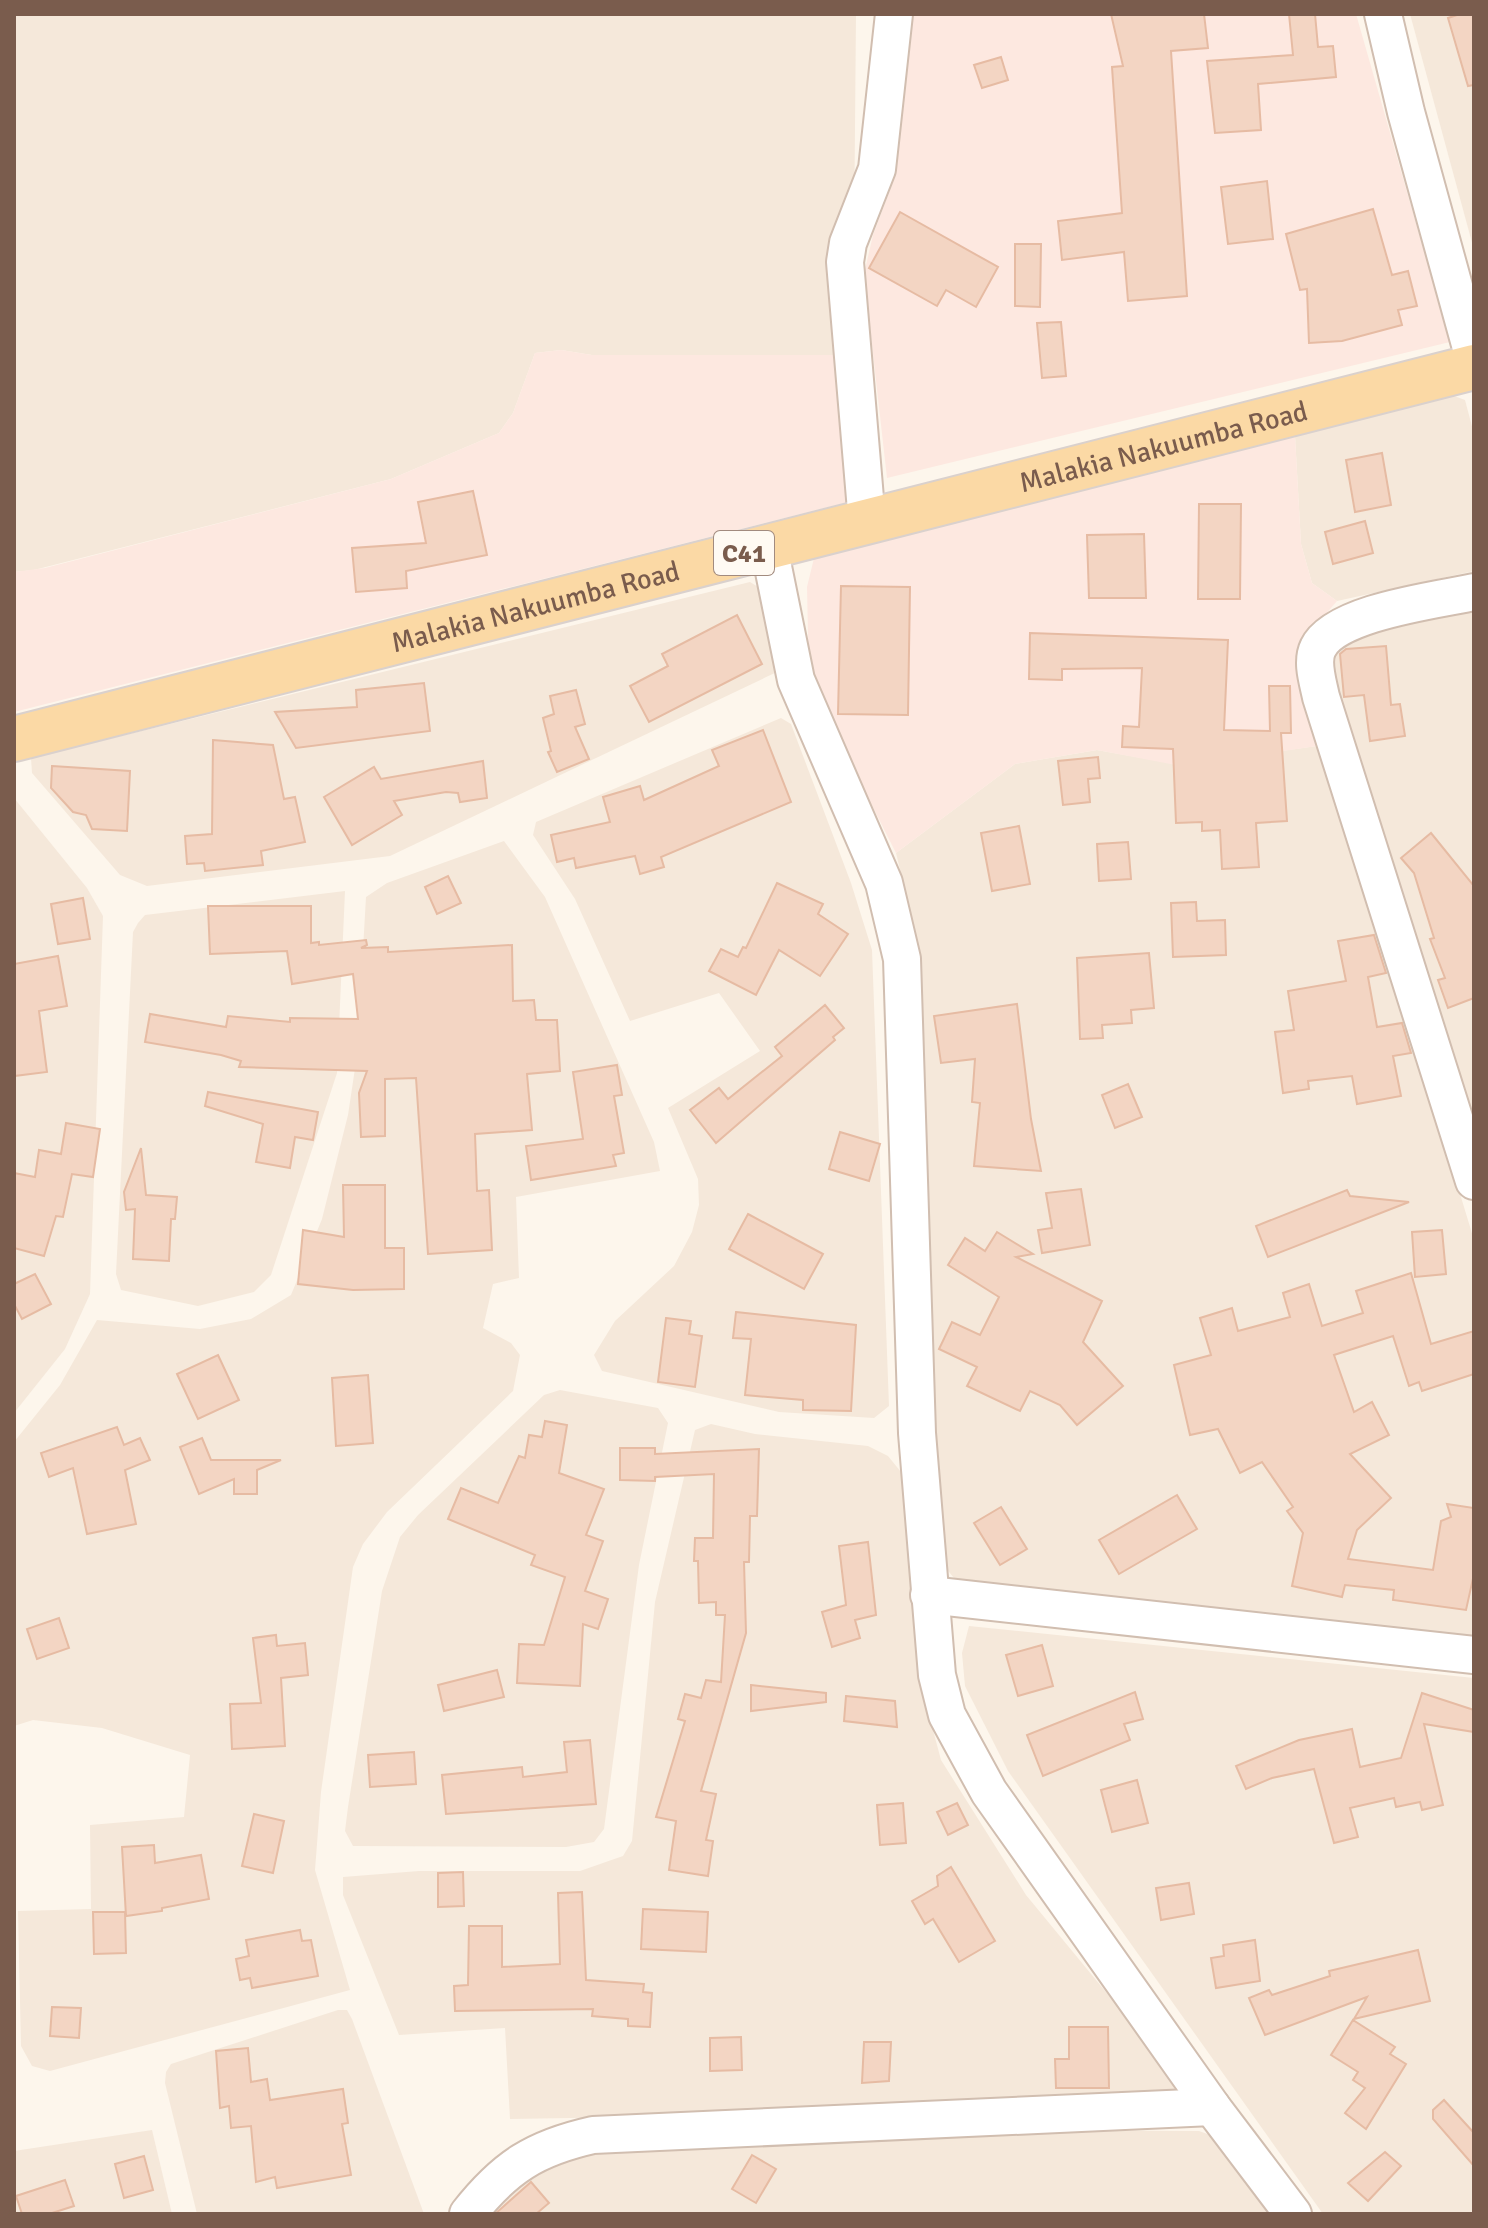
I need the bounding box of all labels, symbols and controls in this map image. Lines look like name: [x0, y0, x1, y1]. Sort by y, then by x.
street label: Malakia Nakuumba Road: [1016, 394, 1311, 500]
road number: C41: [714, 531, 774, 575]
street label: Malakia Nakuumba Road: [388, 554, 683, 660]

